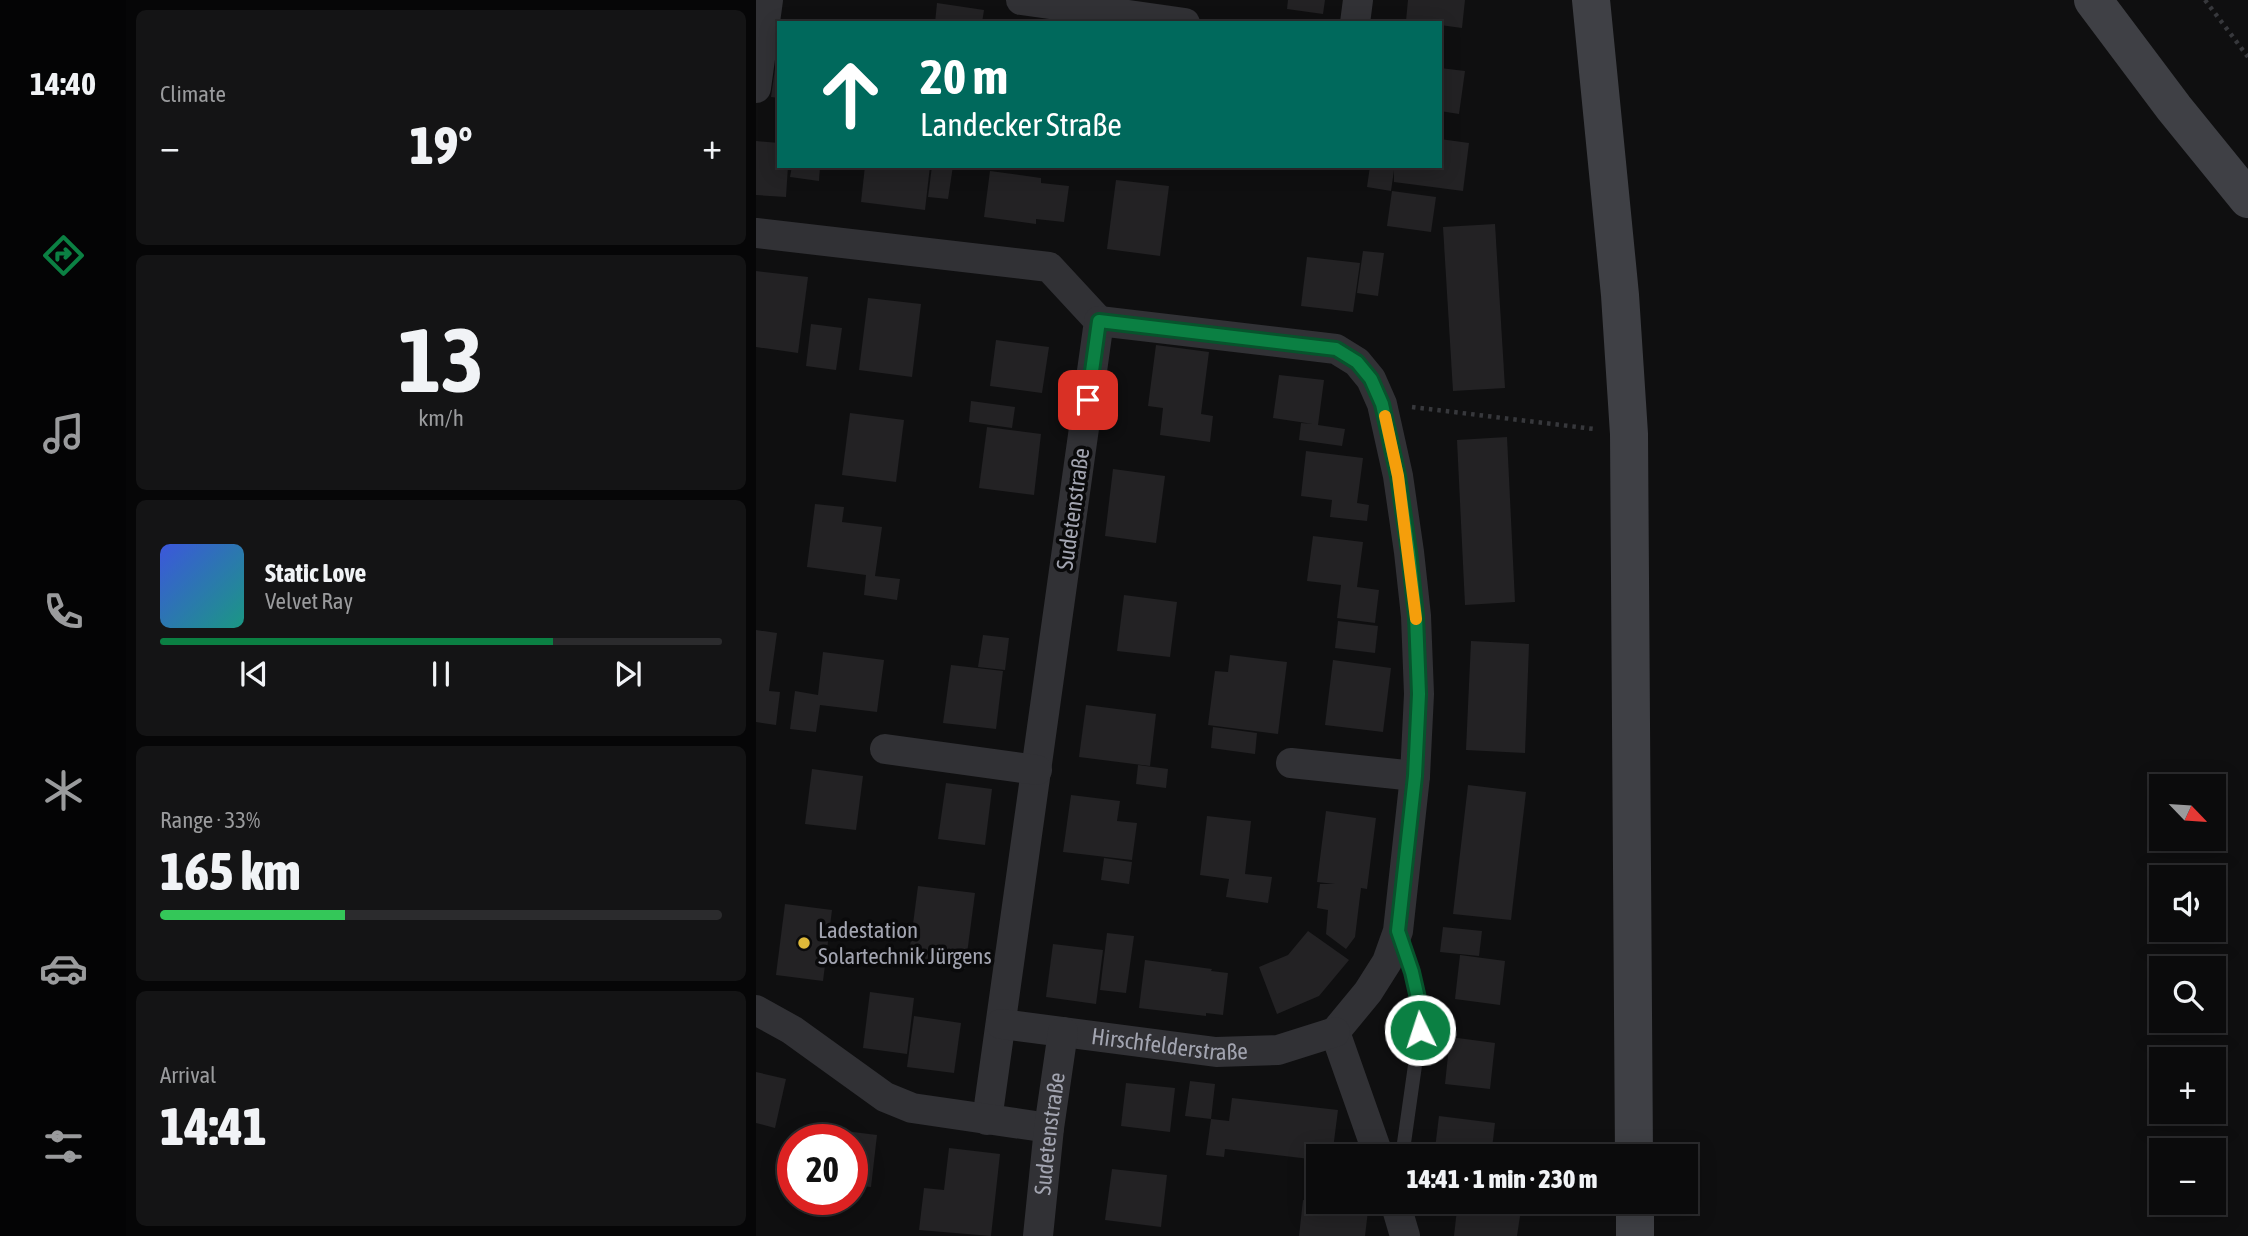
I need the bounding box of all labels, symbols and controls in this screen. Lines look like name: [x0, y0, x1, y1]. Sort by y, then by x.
text: 20 m: [920, 48, 1008, 104]
icon: ahead: [805, 49, 896, 140]
text: 14:40: [30, 65, 96, 102]
text: Climate: [160, 81, 226, 107]
text: Landecker Straße: [920, 106, 1122, 143]
text: 19°: [409, 115, 473, 175]
text: −: [160, 124, 180, 167]
text: +: [702, 124, 722, 167]
icon: directions: [39, 231, 88, 280]
text: 13: [398, 307, 484, 411]
pin: [1058, 370, 1118, 430]
icon: arrive: [1069, 381, 1107, 419]
text: km/h: [418, 405, 464, 431]
icon: music: [39, 409, 88, 458]
street label: Sudetenstraße: [1052, 446, 1094, 572]
text: Static Love: [265, 558, 366, 588]
icon: phone: [39, 587, 88, 636]
text: Velvet Ray: [265, 588, 353, 614]
icon: previous: [235, 655, 273, 693]
icon: pause: [422, 655, 460, 693]
icon: next: [609, 655, 647, 693]
icon: climate: [39, 766, 88, 815]
north arrow: [2149, 774, 2226, 850]
map controls: [2149, 774, 2226, 1215]
text: Range · 33%: [160, 807, 260, 833]
text: 165 km: [160, 841, 301, 901]
button: sound: [2149, 865, 2226, 942]
place label: Ladestation Solartechnik Jürgens: [818, 917, 992, 969]
marker: Ladestation Solartechnik Jürgens: [796, 935, 812, 951]
icon: car: [39, 944, 88, 993]
button: search: [2149, 956, 2226, 1033]
position arrow: [1383, 993, 1457, 1067]
street label: Hirschfelderstraße: [1090, 1023, 1248, 1065]
button: +: [2149, 1047, 2226, 1124]
text: Arrival: [160, 1062, 216, 1088]
street label: Sudetenstraße: [1029, 1071, 1070, 1196]
text: 14:41: [160, 1096, 267, 1156]
icon: filters: [39, 1122, 88, 1171]
speed limit sign: 20: [777, 1124, 868, 1215]
button: −: [2149, 1138, 2226, 1215]
text: 14:41 · 1 min · 230 m: [1407, 1164, 1597, 1194]

